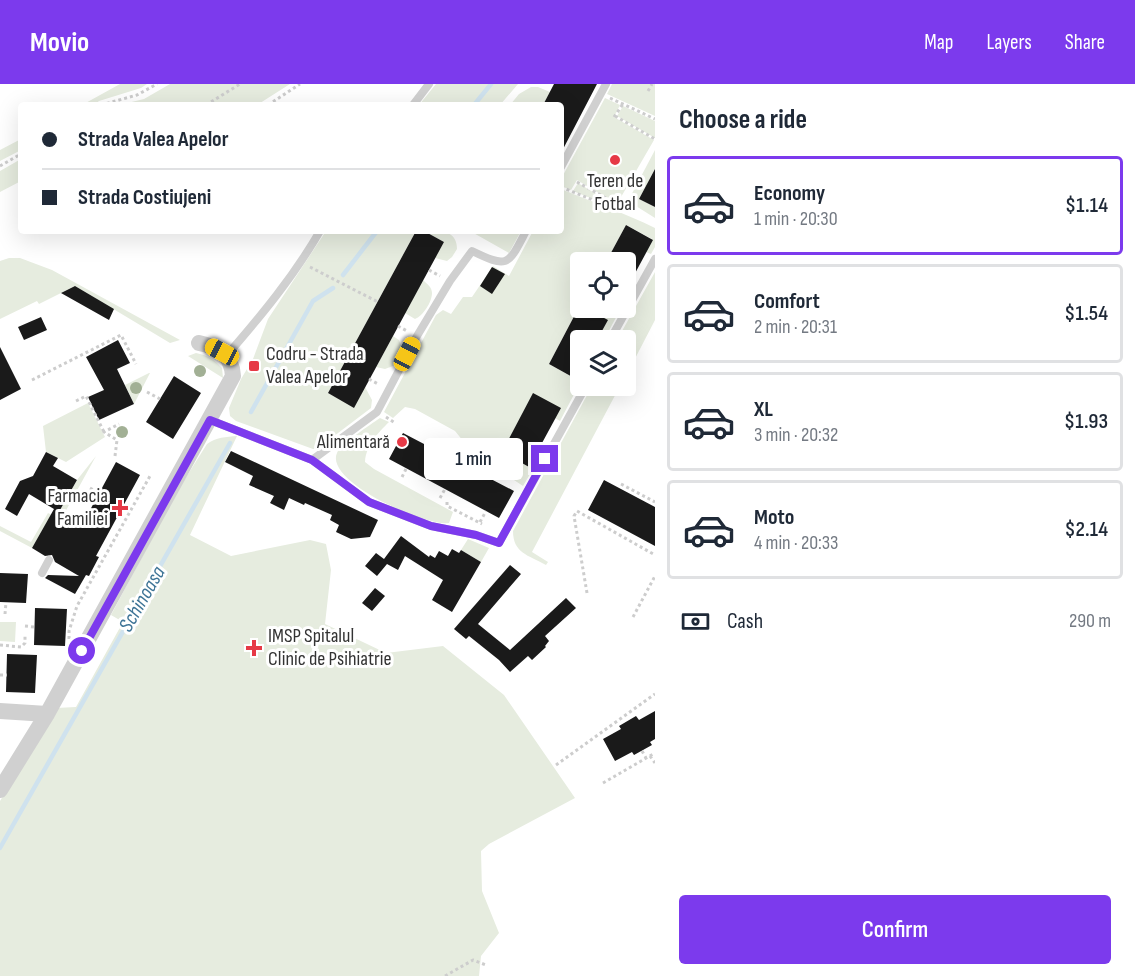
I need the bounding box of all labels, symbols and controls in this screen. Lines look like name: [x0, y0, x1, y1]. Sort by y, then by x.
text: Movio: [30, 26, 89, 59]
text: Map: [924, 30, 953, 55]
text: Layers: [986, 30, 1032, 55]
text: Share: [1065, 30, 1105, 55]
text: Choose a ride: [679, 104, 807, 136]
text: Strada Valea Apelor: [78, 126, 229, 153]
marker: Teren de Fotbal: [608, 153, 622, 167]
place label: Teren de Fotbal: [587, 169, 643, 216]
icon: car: [682, 179, 736, 233]
text: Economy: [754, 180, 825, 207]
text: Strada Costiujeni: [78, 184, 211, 211]
text: $1.14: [1065, 192, 1108, 219]
text: 1 min · 20:30: [754, 207, 838, 231]
map controls: [570, 252, 636, 396]
button: locate: [570, 252, 636, 318]
icon: car: [682, 287, 736, 341]
text: Comfort: [754, 288, 820, 315]
text: $1.54: [1064, 300, 1108, 327]
text: 2 min · 20:31: [754, 315, 837, 339]
button: layers: [570, 330, 636, 396]
car: [391, 334, 423, 374]
car: [202, 336, 242, 368]
place label: Codru - Strada Valea Apelor: [266, 342, 364, 389]
marker: Codru - Strada Valea Apelor: [247, 359, 261, 373]
icon: car: [682, 395, 736, 449]
text: XL: [754, 396, 773, 423]
text: $1.93: [1064, 408, 1108, 435]
text: 3 min · 20:32: [754, 423, 838, 447]
place label: Alimentară: [316, 430, 390, 454]
marker: Alimentară: [395, 435, 409, 449]
callout: 1 min: [425, 438, 524, 480]
route end: [531, 445, 558, 472]
text: 1 min: [455, 447, 492, 471]
place label: Farmacia Familiei: [47, 484, 108, 531]
marker: Farmacia Familiei: [113, 501, 127, 515]
icon: car: [682, 503, 736, 557]
text: Moto: [754, 504, 794, 531]
text: $2.14: [1064, 516, 1108, 543]
text: 4 min · 20:33: [754, 531, 838, 555]
water label: Schinoasa: [113, 561, 171, 636]
icon: cash: [679, 605, 712, 638]
text: Cash: [727, 608, 763, 635]
text: 290 m: [1069, 609, 1111, 633]
place label: IMSP Spitalul Clinic de Psihiatrie: [268, 624, 392, 671]
route start: [68, 637, 95, 664]
marker: IMSP Spitalul Clinic de Psihiatrie: [245, 639, 263, 657]
button: Confirm: [679, 895, 1111, 964]

